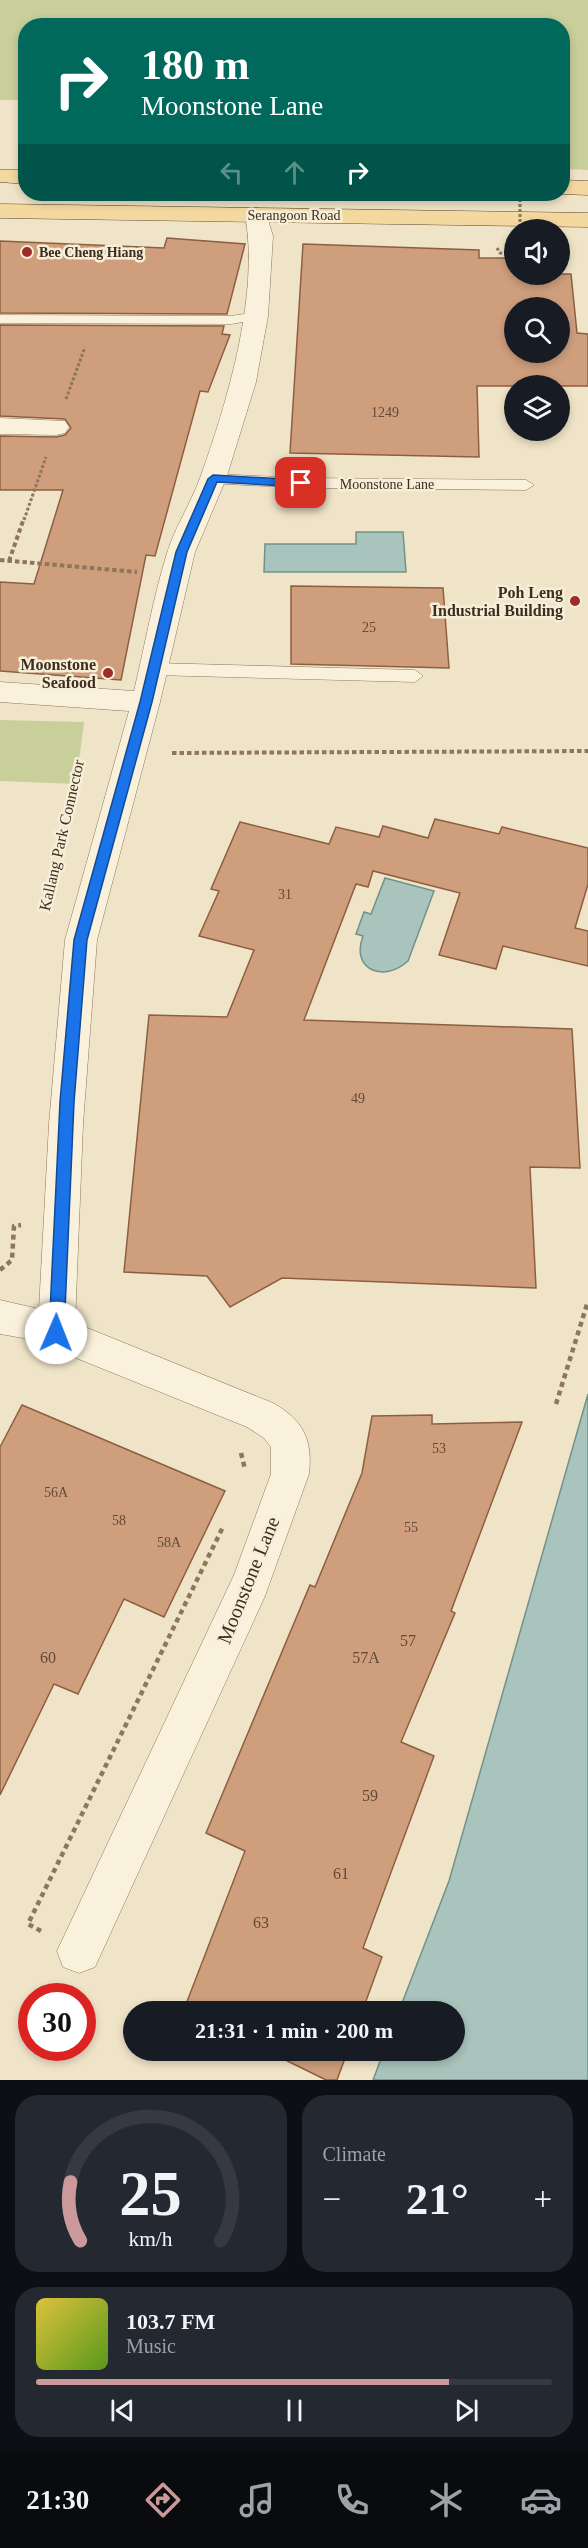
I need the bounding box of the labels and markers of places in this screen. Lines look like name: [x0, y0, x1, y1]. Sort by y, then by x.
marker: Bee Cheng Hiang: [20, 245, 34, 259]
place label: Bee Cheng Hiang: [39, 245, 143, 260]
pin: [275, 457, 326, 508]
place label: Poh Leng Industrial Building: [432, 584, 563, 620]
marker: Poh Leng Industrial Building: [568, 594, 582, 608]
place label: Moonstone Seafood: [20, 656, 96, 691]
marker: Moonstone Seafood: [101, 666, 115, 680]

